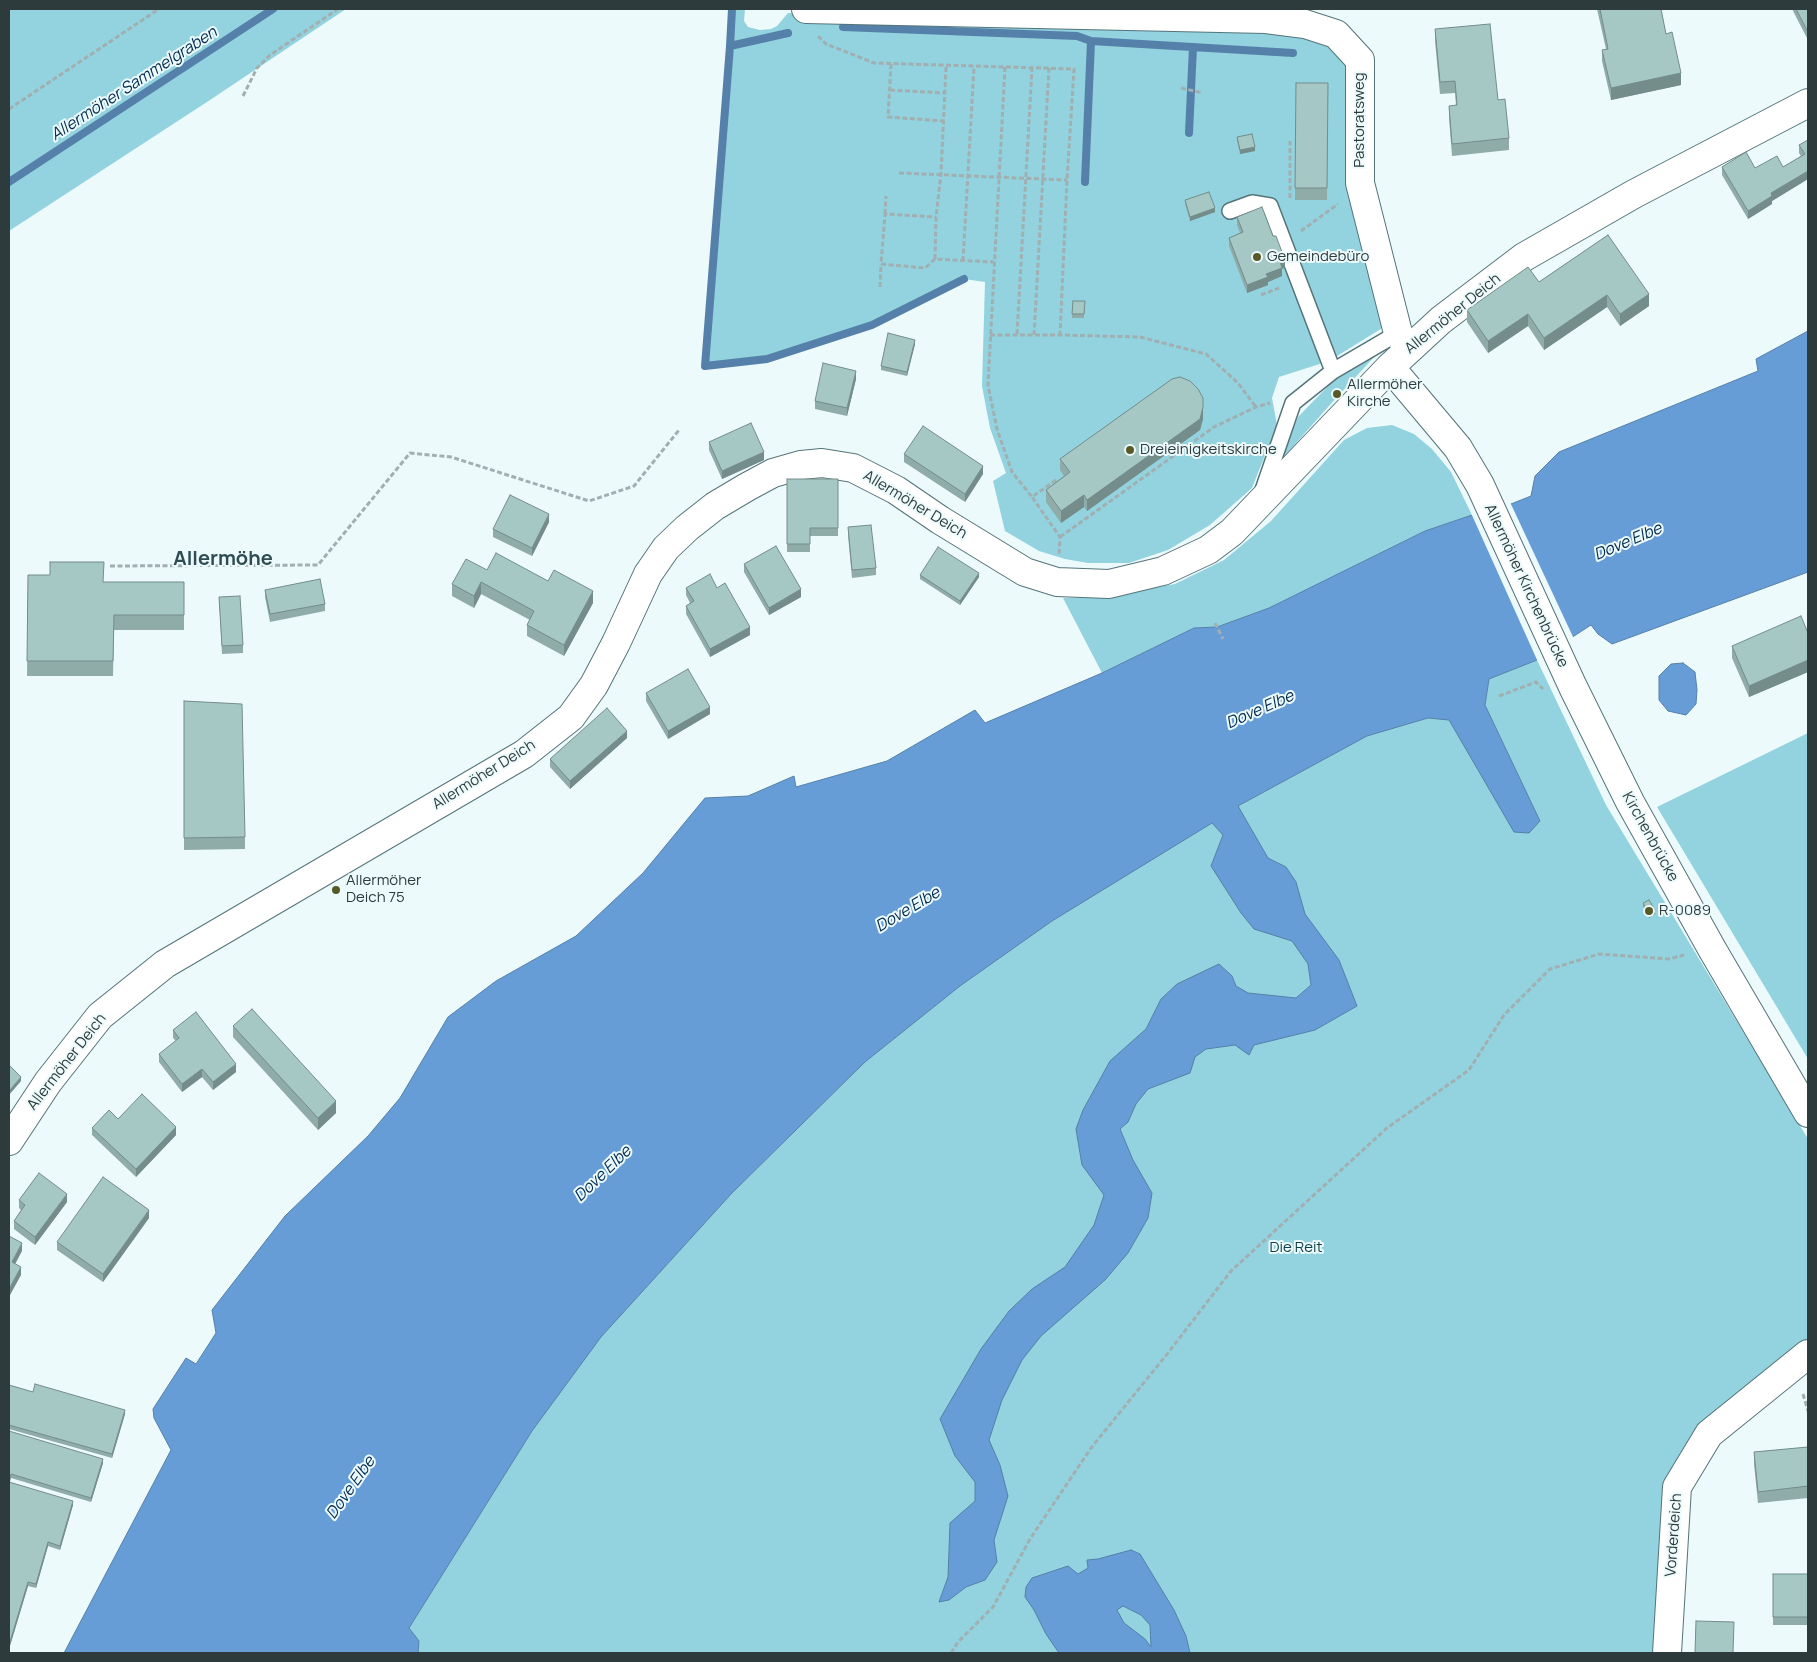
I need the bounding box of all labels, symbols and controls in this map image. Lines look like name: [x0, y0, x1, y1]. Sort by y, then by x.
water label: Allermöher Sammelgraben: [47, 23, 221, 145]
street label: Pastoratsweg: [1351, 72, 1369, 168]
place label: Gemeindebüro: [1267, 248, 1369, 266]
marker: Gemeindebüro: [1251, 251, 1263, 263]
street label: Allermöher Deich: [1402, 270, 1504, 358]
place label: Allermöher Kirche: [1347, 376, 1422, 411]
marker: Allermöher Kirche: [1331, 388, 1343, 400]
place label: Dreieinigkeitskirche: [1140, 441, 1277, 459]
marker: Dreieinigkeitskirche: [1124, 444, 1136, 456]
street label: Allermöher Deich: [860, 467, 970, 543]
street label: Allermöher Kirchenbrücke: [1480, 501, 1572, 671]
water label: Dove Elbe: [1591, 519, 1665, 565]
district label: Allermöhe: [173, 547, 273, 571]
water label: Dove Elbe: [1223, 687, 1297, 733]
street label: Allermöher Deich: [429, 736, 539, 814]
street label: Kirchenbrücke: [1618, 789, 1682, 885]
place label: Allermöher Deich 75: [346, 872, 421, 907]
water label: Dove Elbe: [872, 883, 944, 937]
marker: Allermöher Deich 75: [330, 884, 342, 896]
place label: R-0089: [1659, 902, 1711, 920]
marker: R-0089: [1643, 905, 1655, 917]
street label: Allermöher Deich: [24, 1010, 110, 1114]
water label: Dove Elbe: [570, 1142, 636, 1206]
park label: Die Reit: [1269, 1239, 1323, 1257]
water label: Dove Elbe: [323, 1453, 379, 1523]
street label: Vorderdeich: [1662, 1493, 1686, 1577]

